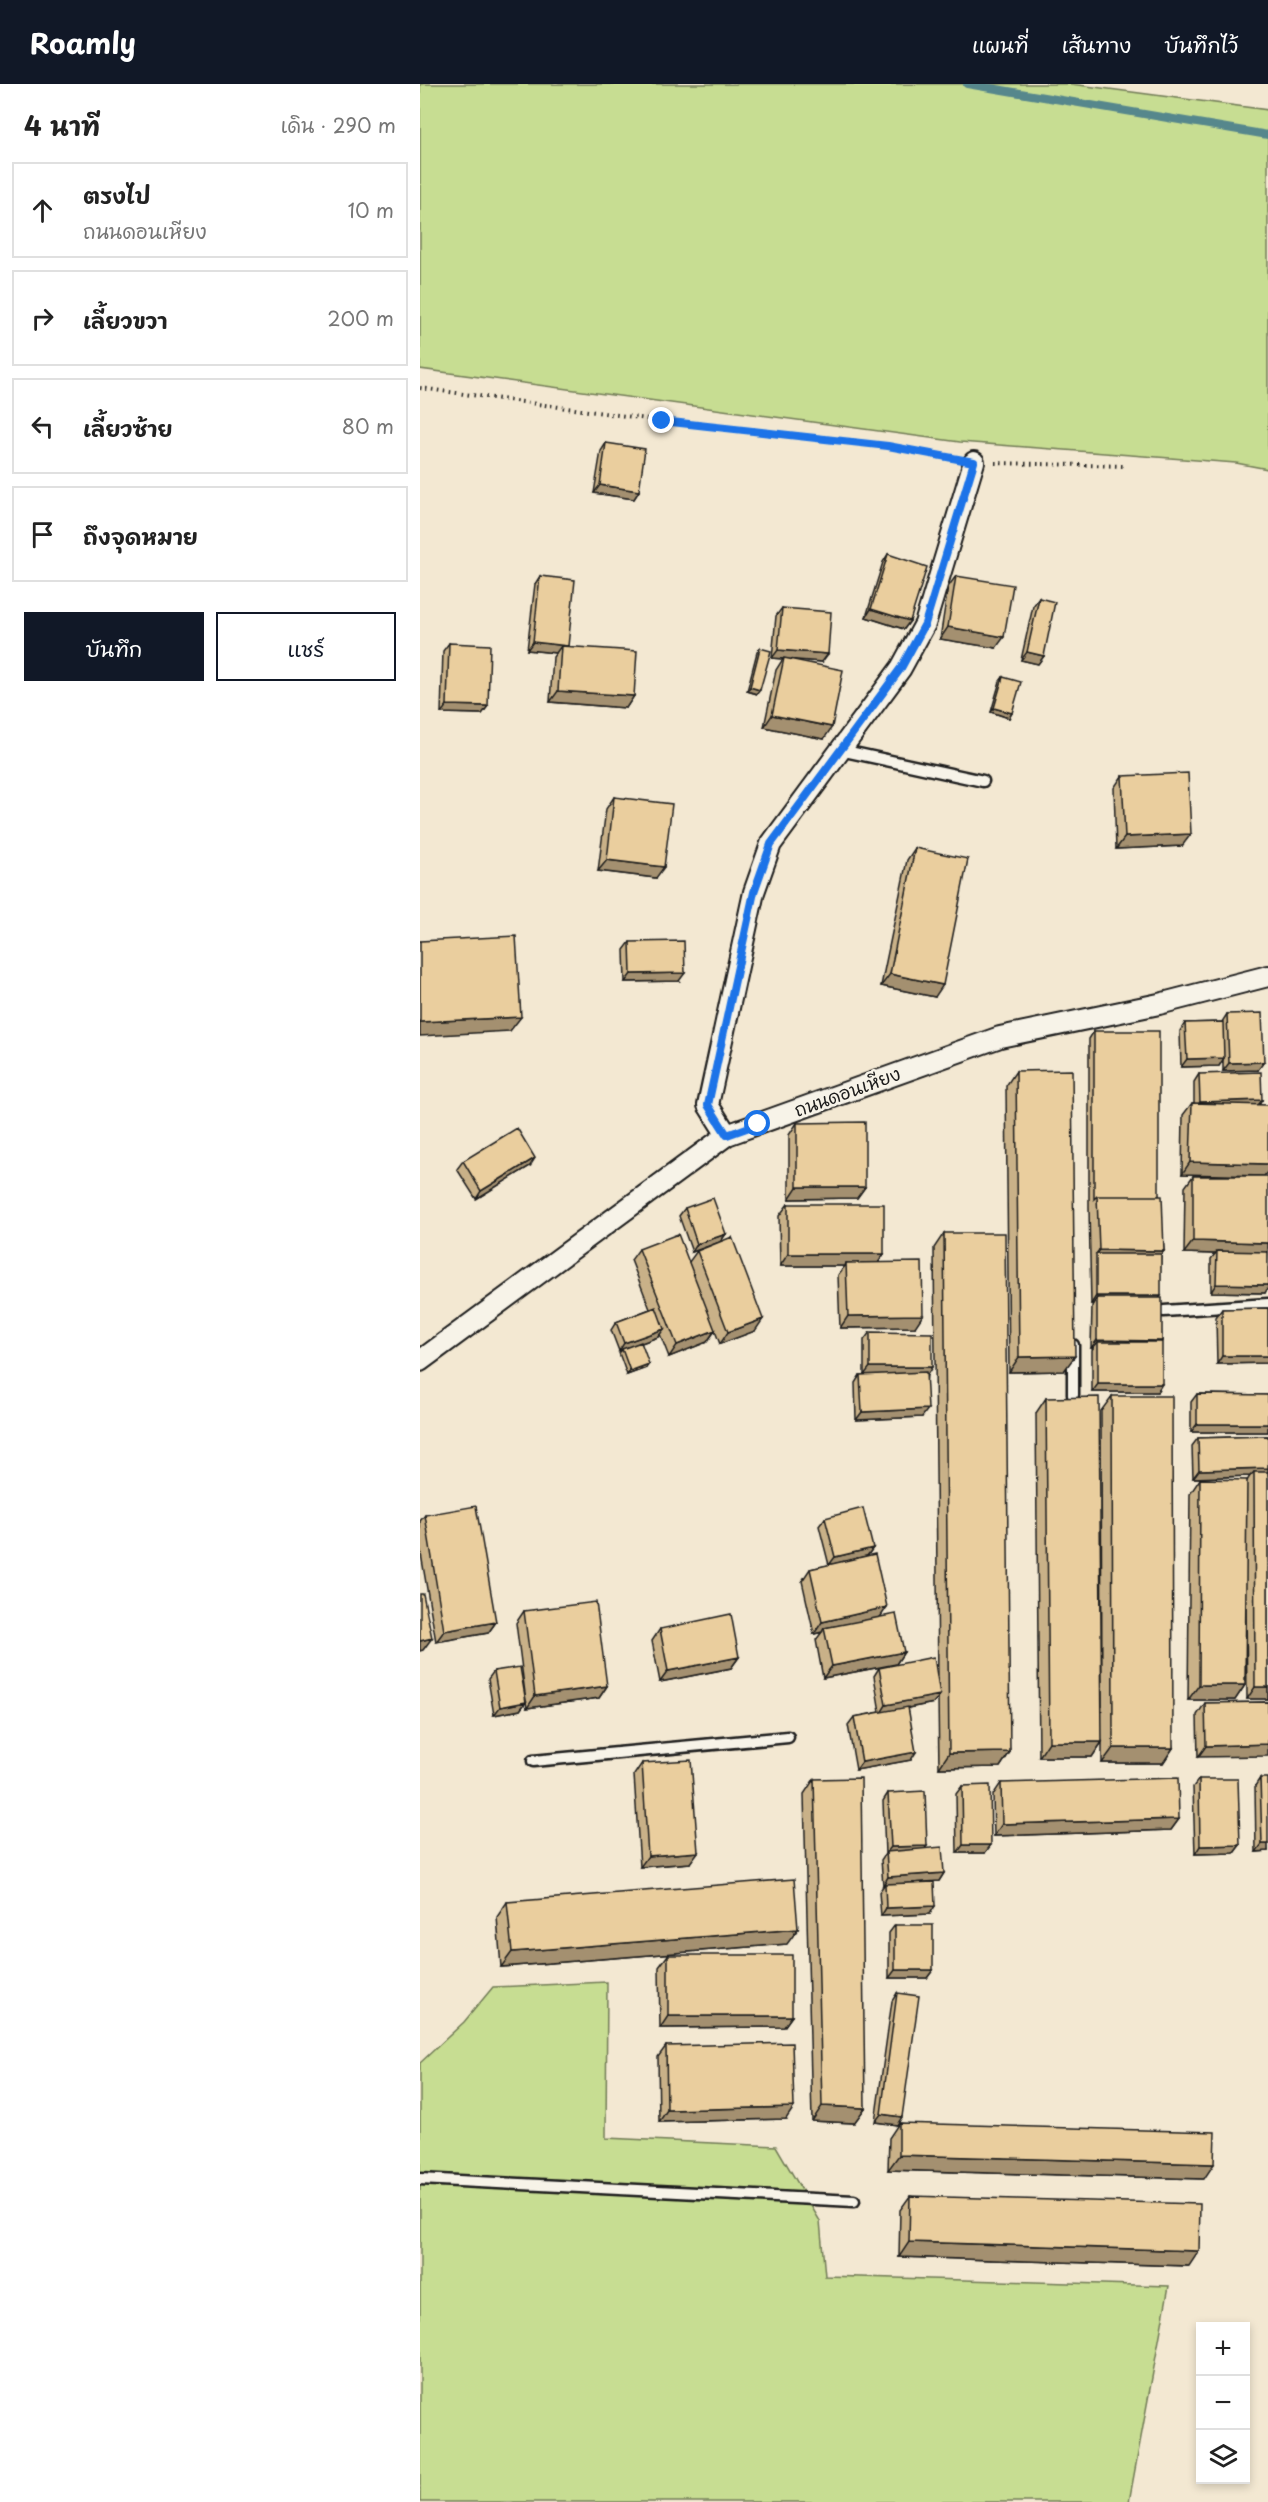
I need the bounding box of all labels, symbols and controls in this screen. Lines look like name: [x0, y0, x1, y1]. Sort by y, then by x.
text: Roamly: [30, 21, 136, 64]
text: แผนที่: [972, 28, 1029, 60]
text: เส้นทาง: [1062, 28, 1131, 60]
text: บันทึกไว้: [1164, 28, 1238, 60]
text: 4 นาที: [24, 106, 100, 145]
text: เดิน · 290 m: [281, 110, 396, 140]
text: ตรงไป: [83, 178, 151, 211]
icon: ahead: [26, 194, 59, 227]
text: 10 m: [347, 195, 394, 225]
text: ถนนดอนเหียง: [83, 216, 207, 246]
icon: right: [26, 302, 59, 335]
text: เลี้ยวขวา: [83, 303, 167, 336]
text: 200 m: [327, 303, 394, 333]
route end: [648, 407, 674, 433]
icon: left: [26, 410, 59, 443]
text: เลี้ยวซ้าย: [83, 411, 173, 444]
text: 80 m: [342, 411, 394, 441]
icon: arrive: [26, 518, 59, 551]
text: ถึงจุดหมาย: [83, 519, 198, 552]
button: บันทึก: [24, 612, 204, 681]
button: แชร์: [216, 612, 396, 681]
street label: ถนนดอนเหียง: [790, 1059, 904, 1123]
route start: [744, 1110, 770, 1136]
map controls: [1196, 2322, 1250, 2484]
button: +: [1196, 2322, 1250, 2376]
button: −: [1196, 2376, 1250, 2430]
button: layers: [1196, 2430, 1250, 2484]

